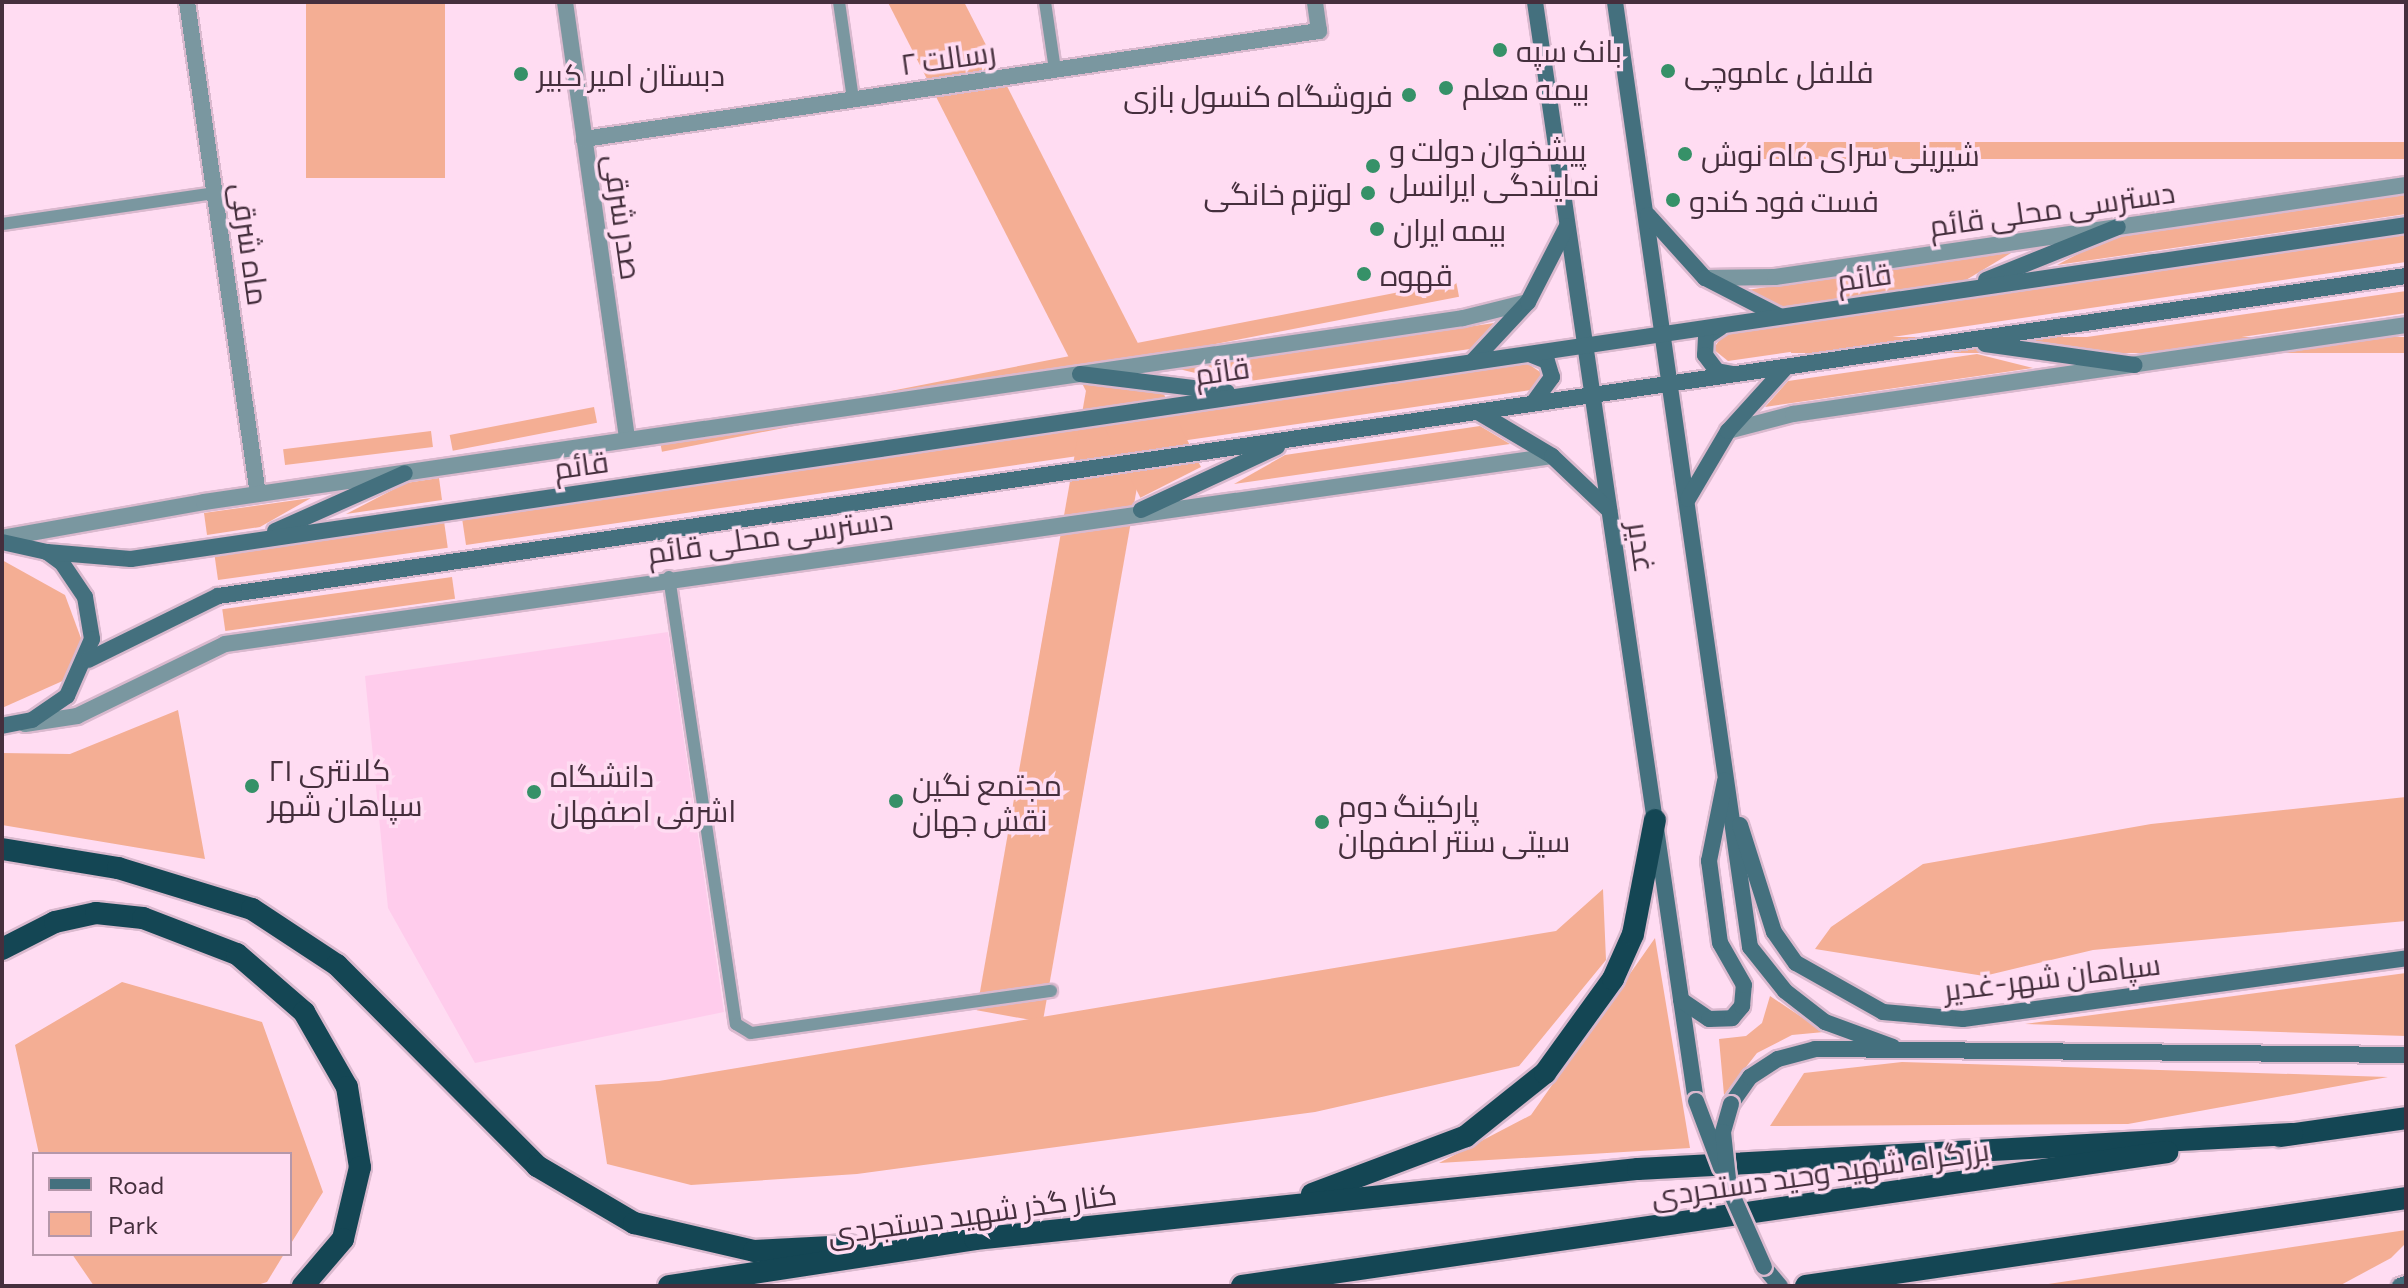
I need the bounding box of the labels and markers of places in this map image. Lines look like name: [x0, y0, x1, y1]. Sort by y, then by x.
place label: بانک سپه: [1516, 32, 1622, 68]
marker: بانک سپه: [1491, 41, 1509, 59]
place label: فلافل عاموچی: [1684, 53, 1874, 89]
place label: دبستان امیر کبیر: [537, 56, 725, 92]
marker: فلافل عاموچی: [1659, 62, 1677, 80]
marker: دبستان امیر کبیر: [512, 65, 530, 83]
place label: بیمه معلم: [1462, 70, 1589, 106]
place label: فروشگاه کنسول بازی: [1123, 77, 1393, 113]
marker: بیمه معلم: [1437, 79, 1455, 97]
marker: فروشگاه کنسول بازی: [1400, 86, 1418, 104]
place label: پیشخوان دولت و نمایندگی ایرانسل: [1389, 131, 1599, 202]
place label: شیرینی سرای ماه نوش: [1701, 136, 1980, 172]
marker: شیرینی سرای ماه نوش: [1676, 145, 1694, 163]
marker: پیشخوان دولت و نمایندگی ایرانسل: [1364, 157, 1382, 175]
place label: لوتزم خانگی: [1204, 175, 1352, 211]
place label: فست فود کندو: [1689, 182, 1879, 218]
marker: لوتزم خانگی: [1359, 184, 1377, 202]
marker: فست فود کندو: [1664, 191, 1682, 209]
place label: بیمه ایران: [1393, 211, 1506, 247]
marker: بیمه ایران: [1368, 220, 1386, 238]
place label: قهوه: [1380, 256, 1453, 292]
marker: قهوه: [1355, 265, 1373, 283]
place label: کلانتری ۲۱ سپاهان شهر: [268, 751, 423, 822]
place label: دانشگاه اشرفی اصفهان: [550, 757, 736, 828]
place label: مجتمع نگین نقش جهان: [912, 766, 1062, 836]
marker: کلانتری ۲۱ سپاهان شهر: [243, 777, 261, 795]
marker: دانشگاه اشرفی اصفهان: [525, 783, 543, 801]
place label: پارکینگ دوم سیتی سنتر اصفهان: [1338, 787, 1570, 858]
marker: مجتمع نگین نقش جهان: [887, 792, 905, 810]
marker: پارکینگ دوم سیتی سنتر اصفهان: [1313, 813, 1331, 831]

